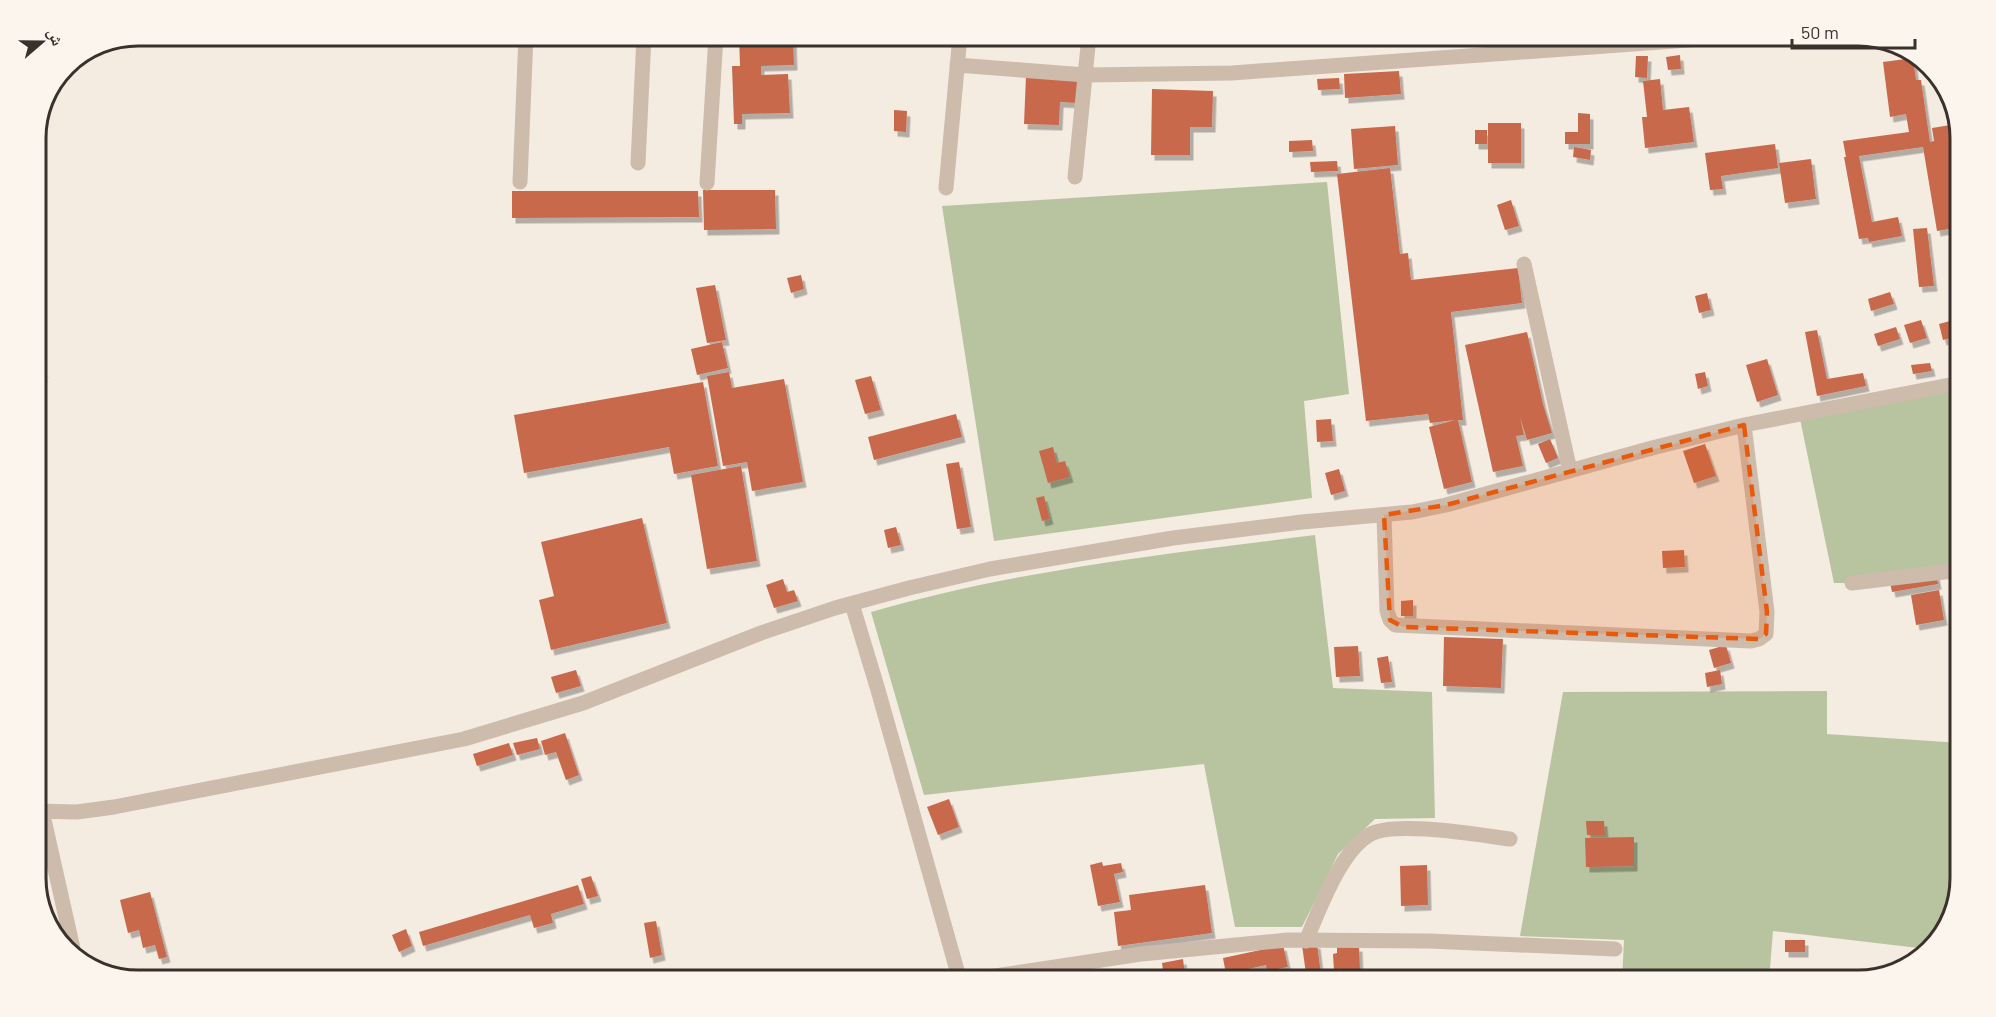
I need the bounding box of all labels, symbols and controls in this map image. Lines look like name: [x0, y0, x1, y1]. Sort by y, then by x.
north arrow: [12, 12, 72, 72]
scale bar: [1792, 12, 1915, 50]
text: 50 m: [1801, 21, 1839, 43]
text: ش: [44, 25, 68, 48]

